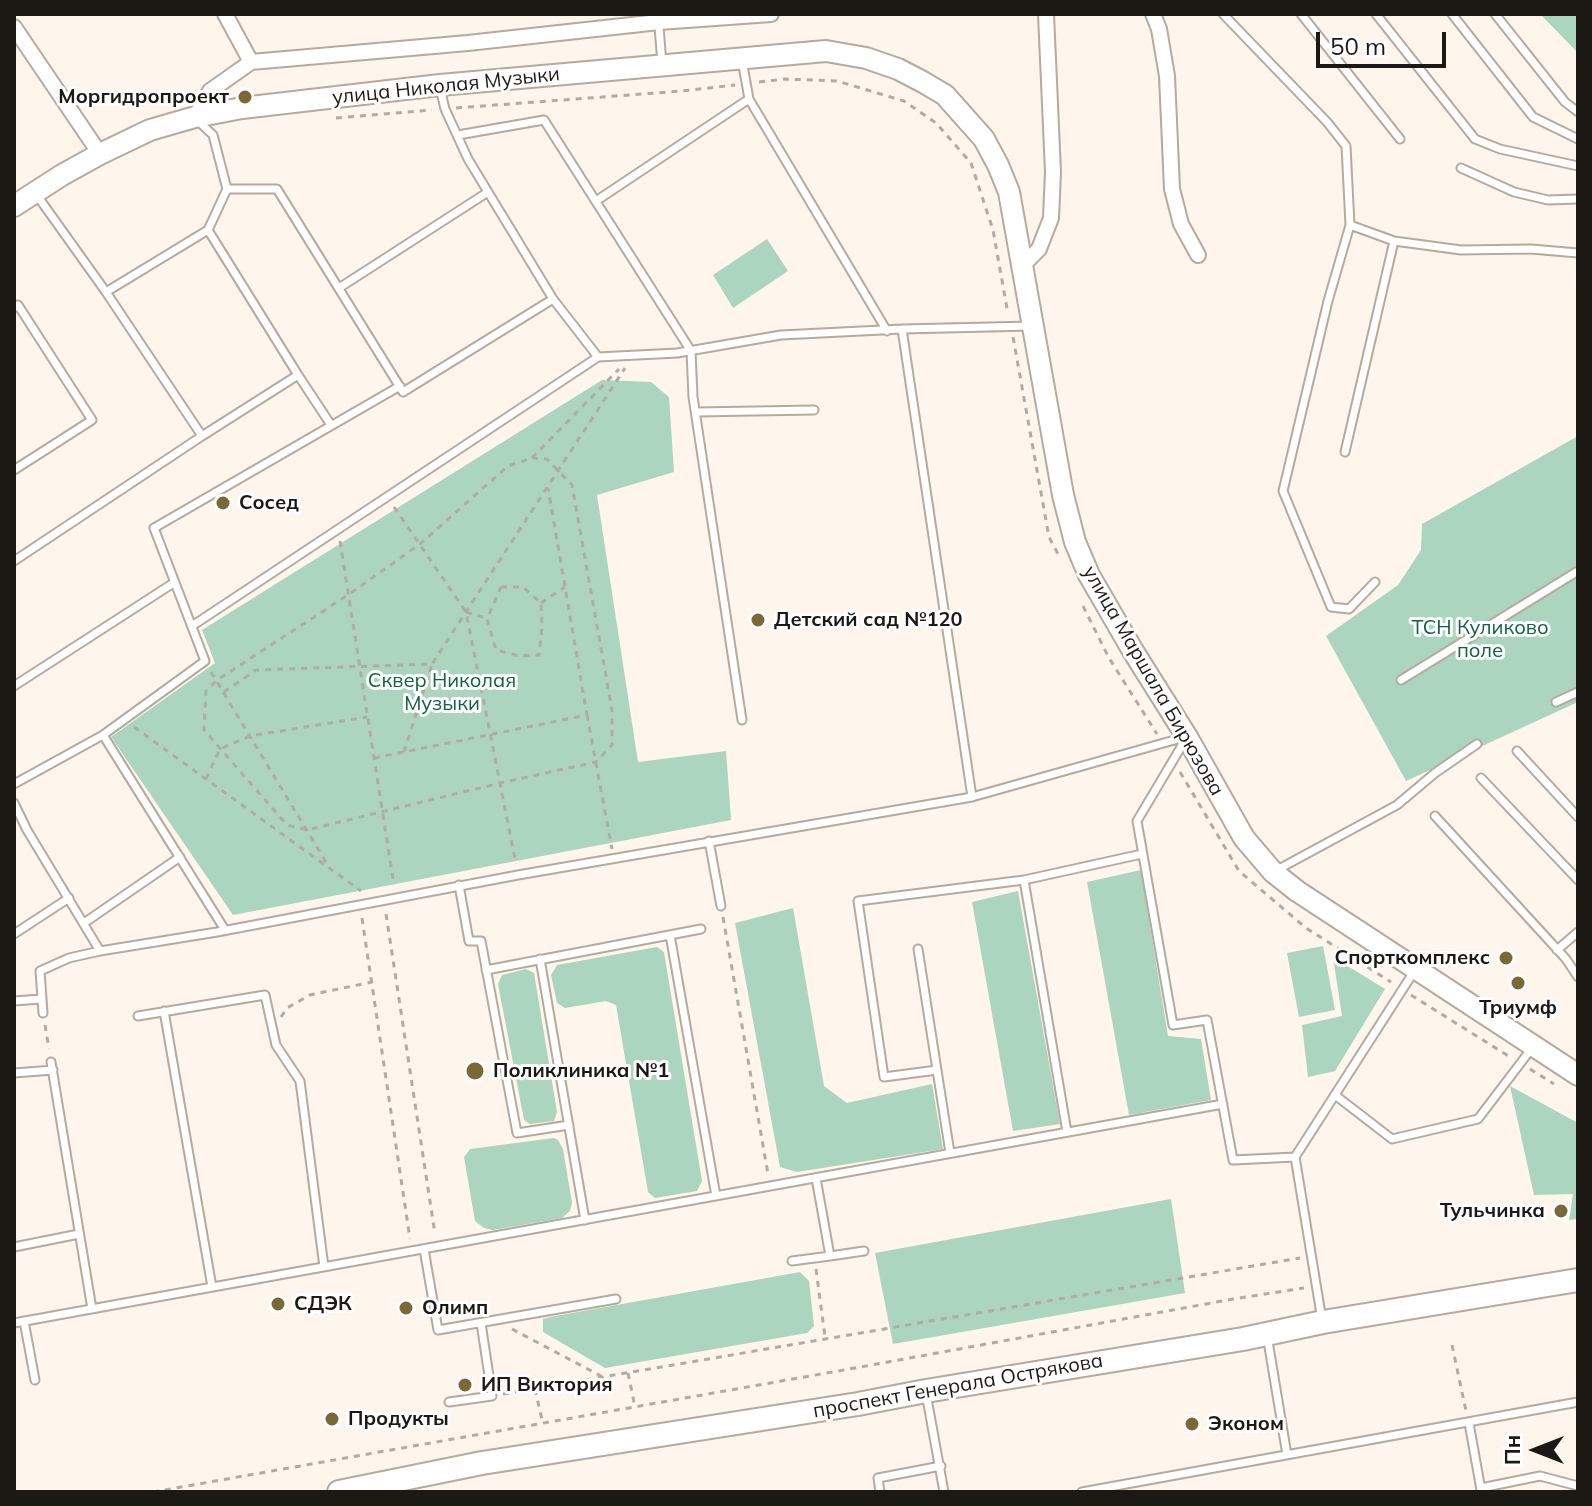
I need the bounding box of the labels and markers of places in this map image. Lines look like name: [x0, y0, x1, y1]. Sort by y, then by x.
place label: Моргидропроект: [58, 85, 229, 109]
marker: Моргидропроект: [236, 88, 254, 106]
place label: Сосед: [239, 491, 299, 515]
marker: Сосед: [214, 494, 232, 512]
place label: Детский сад №120: [774, 608, 963, 632]
marker: Детский сад №120: [749, 611, 767, 629]
place label: Спорткомплекс: [1335, 946, 1490, 970]
marker: Спорткомплекс: [1497, 949, 1515, 967]
marker: Триумф: [1509, 974, 1527, 992]
place label: Триумф: [1479, 996, 1557, 1020]
place label: Поликлиника №1: [493, 1059, 669, 1083]
marker: Поликлиника №1: [464, 1060, 486, 1082]
place label: Тульчинка: [1440, 1199, 1545, 1223]
marker: Тульчинка: [1552, 1202, 1570, 1220]
place label: СДЭК: [294, 1292, 352, 1316]
marker: СДЭК: [269, 1295, 287, 1313]
place label: Олимп: [422, 1296, 488, 1320]
marker: Олимп: [397, 1299, 415, 1317]
place label: ИП Виктория: [481, 1373, 613, 1397]
marker: ИП Виктория: [456, 1376, 474, 1394]
place label: Продукты: [348, 1407, 449, 1431]
marker: Продукты: [323, 1410, 341, 1428]
place label: Эконом: [1208, 1412, 1284, 1436]
marker: Эконом: [1183, 1415, 1201, 1433]

